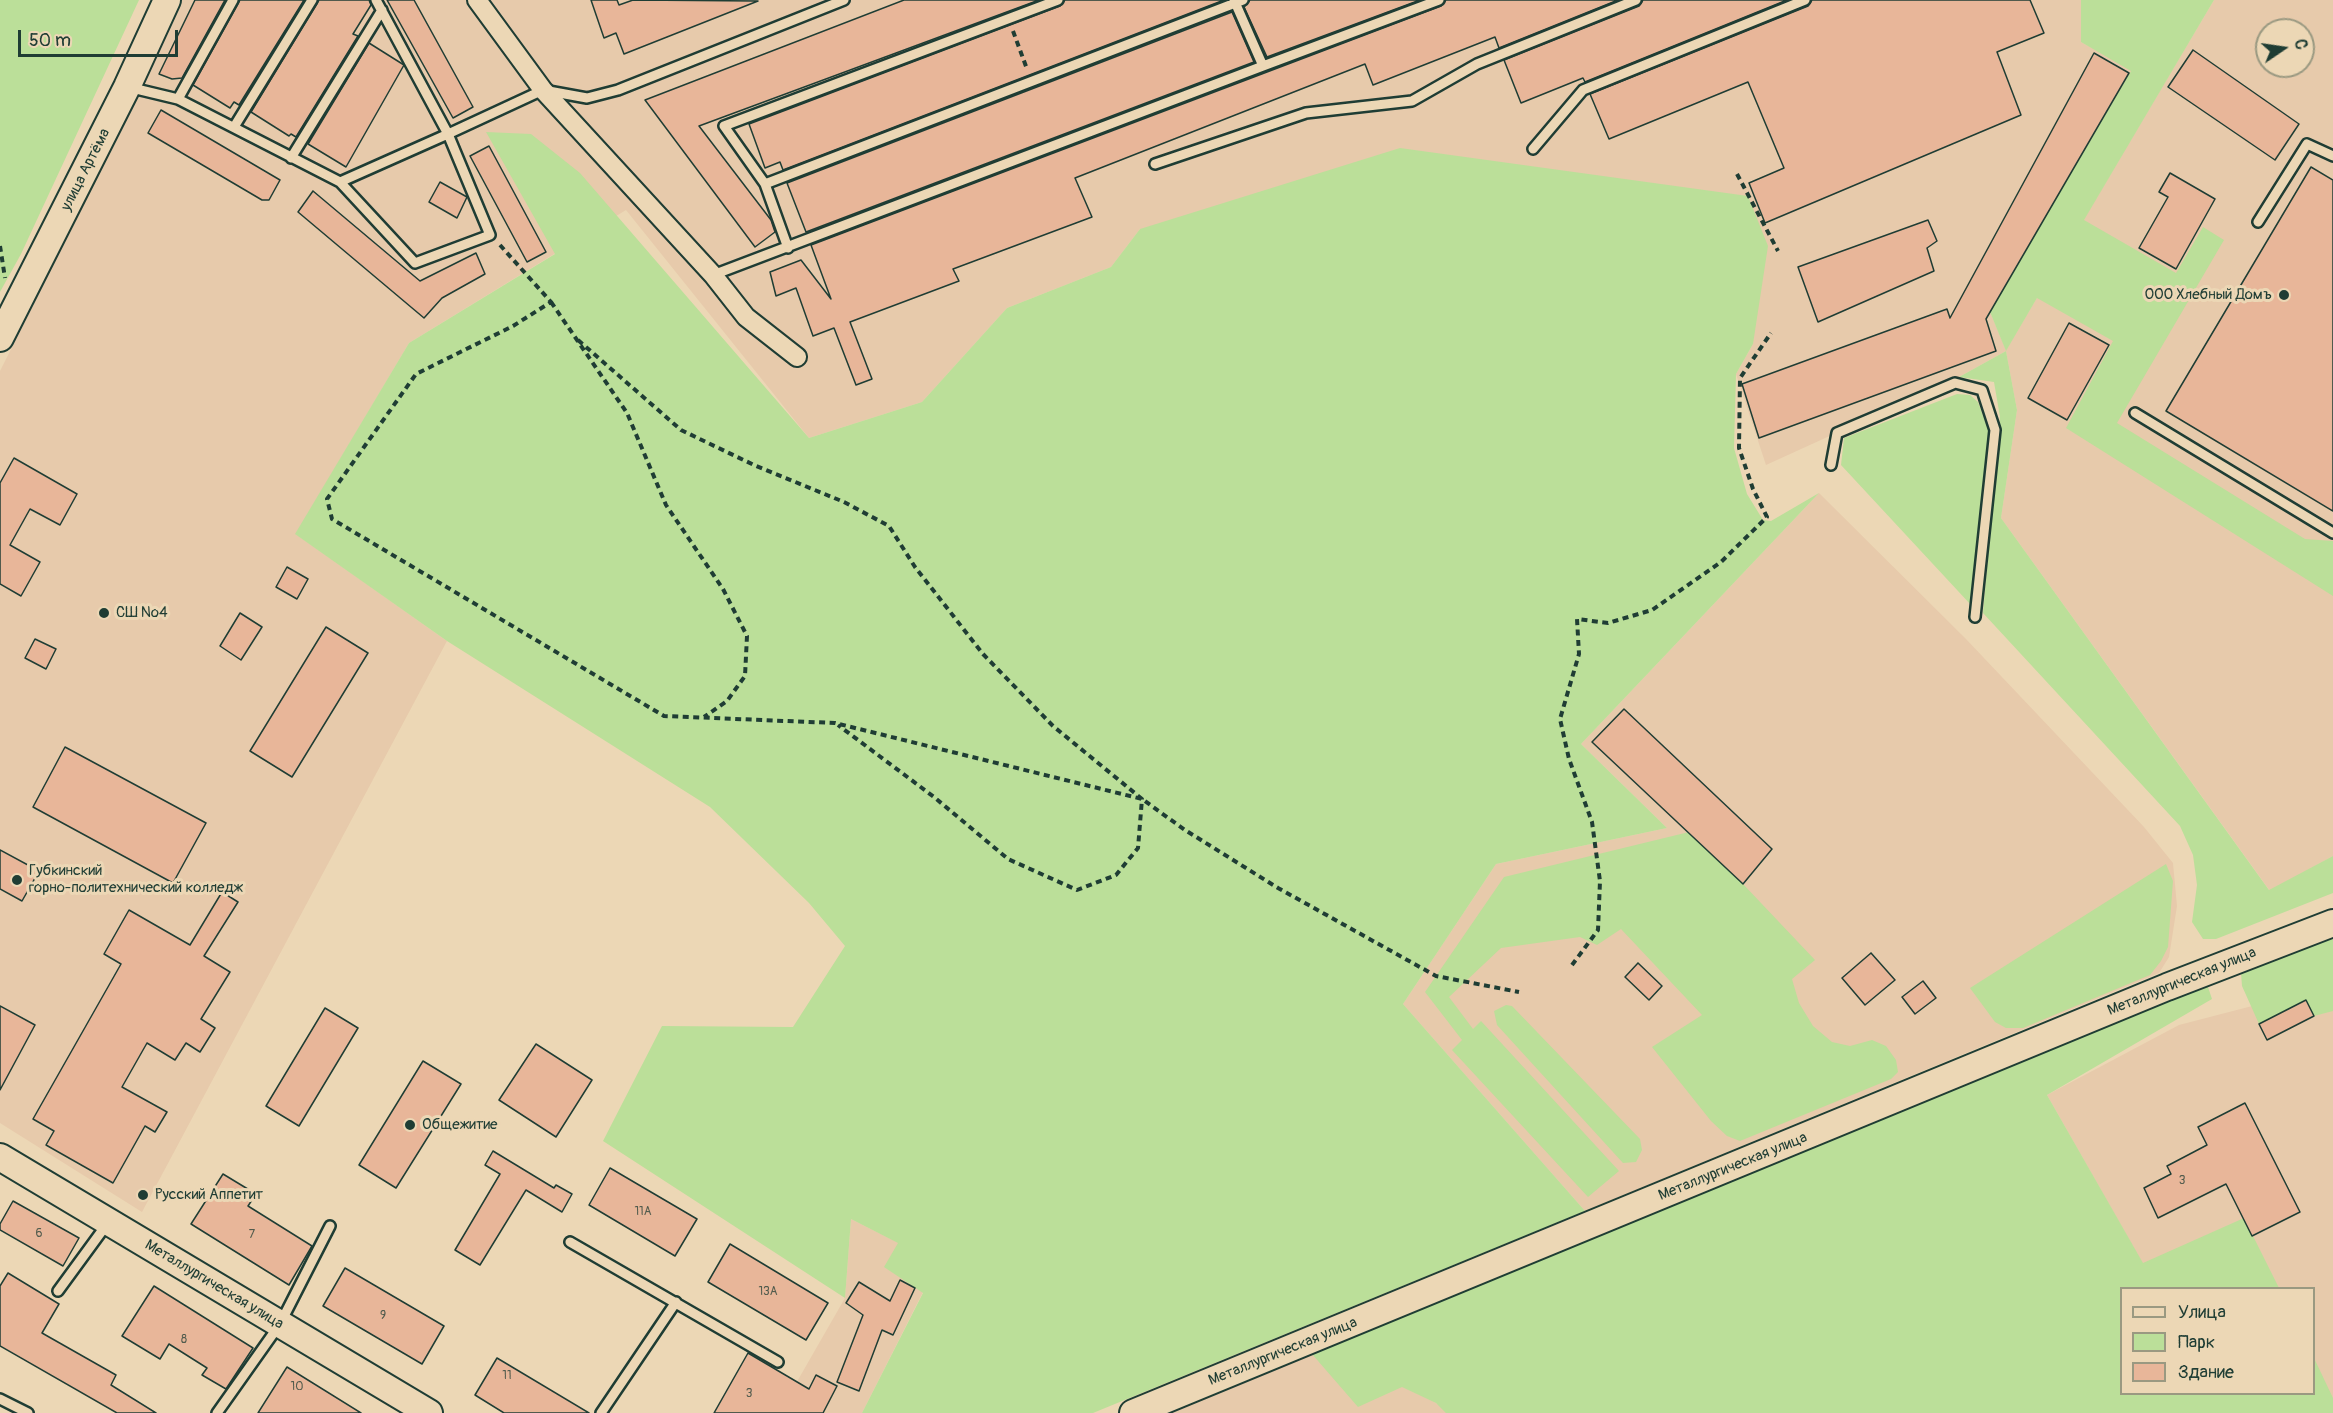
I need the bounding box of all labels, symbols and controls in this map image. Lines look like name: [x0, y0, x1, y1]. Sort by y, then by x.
scale bar: [21, 18, 182, 56]
north arrow: [2255, 18, 2315, 78]
text: 50 m: [29, 29, 71, 52]
text: С: [2290, 37, 2311, 51]
street label: улица Артёма: [58, 126, 114, 214]
place label: ООО Хлебный Домъ: [2144, 286, 2272, 304]
marker: ООО Хлебный Домъ: [2277, 288, 2291, 302]
place label: СШ №4: [116, 604, 168, 622]
marker: СШ №4: [97, 606, 111, 620]
place label: Губкинский горно-политехнический колледж: [29, 862, 243, 897]
marker: Губкинский горно-политехнический колледж: [10, 873, 24, 887]
street label: Металлургическая улица: [2105, 944, 2259, 1020]
place label: Общежитие: [422, 1116, 498, 1134]
marker: Общежитие: [403, 1118, 417, 1132]
street label: Металлургическая улица: [1656, 1129, 1810, 1205]
house number: 3: [2179, 1174, 2185, 1188]
place label: Русский Аппетит: [155, 1186, 263, 1204]
marker: Русский Аппетит: [136, 1188, 150, 1202]
house number: 11А: [634, 1205, 652, 1219]
house number: 6: [36, 1227, 42, 1241]
house number: 7: [249, 1228, 255, 1242]
street label: Металлургическая улица: [141, 1236, 287, 1334]
house number: 13А: [758, 1285, 778, 1299]
legend: [2120, 1287, 2315, 1395]
text: Улица: [2178, 1301, 2226, 1324]
house number: 9: [380, 1309, 386, 1323]
street label: Металлургическая улица: [1206, 1314, 1360, 1390]
text: Парк: [2178, 1331, 2215, 1354]
house number: 8: [181, 1333, 187, 1347]
text: Здание: [2178, 1361, 2234, 1384]
house number: 11: [502, 1369, 512, 1383]
house number: 10: [291, 1380, 303, 1394]
house number: 3: [746, 1387, 752, 1401]

